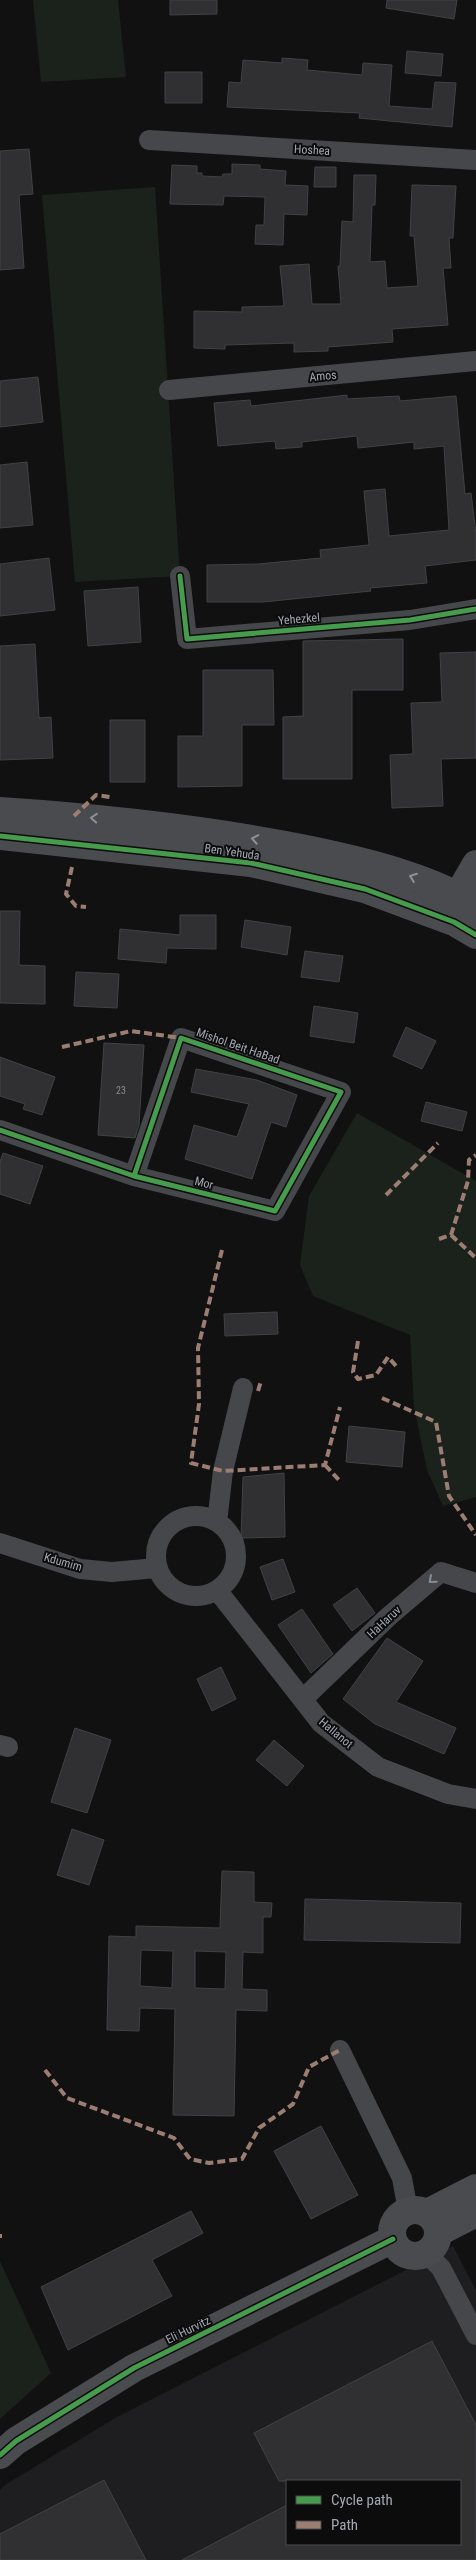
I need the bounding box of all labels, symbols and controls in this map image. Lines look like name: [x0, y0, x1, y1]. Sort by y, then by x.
street label: Hoshea: [294, 142, 331, 158]
street label: Amos: [309, 368, 337, 384]
street label: Yehezkel: [278, 610, 320, 628]
one-way arrow: [90, 813, 98, 824]
one-way arrow: [251, 834, 259, 844]
street label: Ben Yehuda: [203, 841, 261, 863]
one-way arrow: [409, 873, 417, 883]
street label: Mishol Beit HaBad: [194, 1025, 282, 1067]
house number: 23: [116, 1085, 126, 1096]
street label: Mor: [193, 1174, 215, 1192]
street label: Kdumim: [42, 1550, 84, 1574]
one-way arrow: [428, 1574, 437, 1583]
street label: HaHaruv: [364, 1603, 404, 1641]
street label: HaIlanot: [316, 1715, 356, 1752]
street label: Eli Hurvitz: [163, 2313, 213, 2347]
legend: [286, 2480, 461, 2545]
text: Cycle path: [331, 2491, 393, 2509]
text: Path: [331, 2516, 358, 2534]

